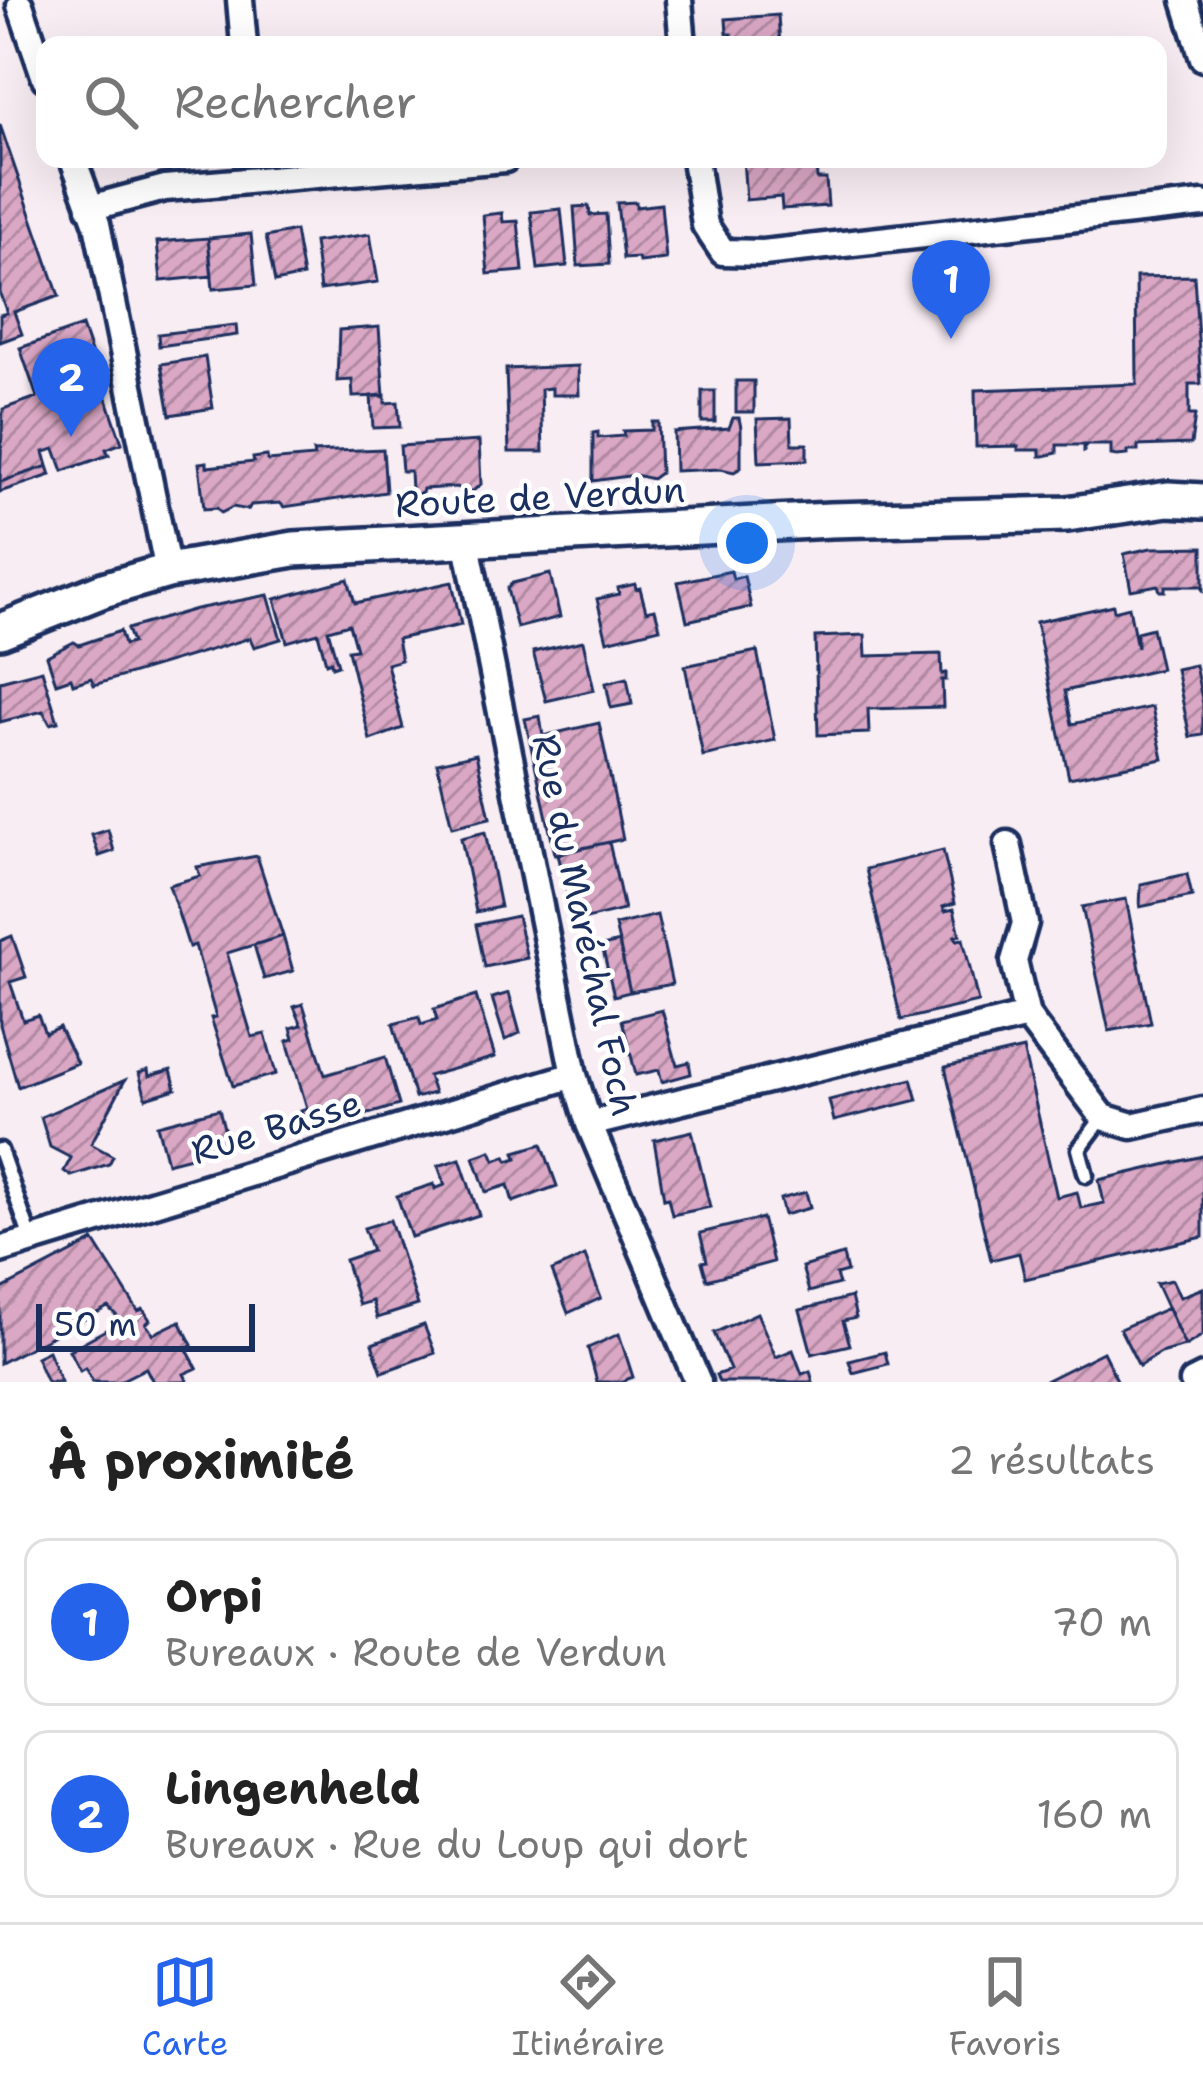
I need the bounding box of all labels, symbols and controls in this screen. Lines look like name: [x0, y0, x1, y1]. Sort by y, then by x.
search box: [36, 36, 1167, 168]
icon: search: [78, 69, 144, 135]
text: Rechercher: [174, 72, 417, 132]
pin: 1: [912, 240, 990, 339]
pin: 2: [32, 338, 110, 437]
street label: Route de Verdun: [394, 465, 686, 529]
your location: [717, 513, 777, 573]
street label: Rue du Maréchal Foch: [521, 729, 649, 1121]
street label: Rue Basse: [185, 1078, 367, 1176]
scale bar: [36, 1298, 255, 1351]
text: 50 m: [54, 1302, 137, 1347]
text: À proximité: [48, 1426, 355, 1494]
text: 2 résultats: [948, 1434, 1155, 1486]
text: Orpi: [165, 1566, 263, 1626]
text: 1: [81, 1596, 99, 1648]
text: 70 m: [1051, 1596, 1152, 1648]
text: Bureaux · Route de Verdun: [165, 1626, 667, 1678]
text: Lingenheld: [165, 1758, 421, 1818]
text: 2: [76, 1788, 104, 1840]
text: 160 m: [1037, 1788, 1152, 1840]
text: Bureaux · Rue du Loup qui dort: [165, 1818, 749, 1870]
tab: Carte: [142, 1949, 228, 2066]
tab: Itinéraire: [512, 1949, 665, 2066]
tab: Favoris: [949, 1949, 1061, 2066]

